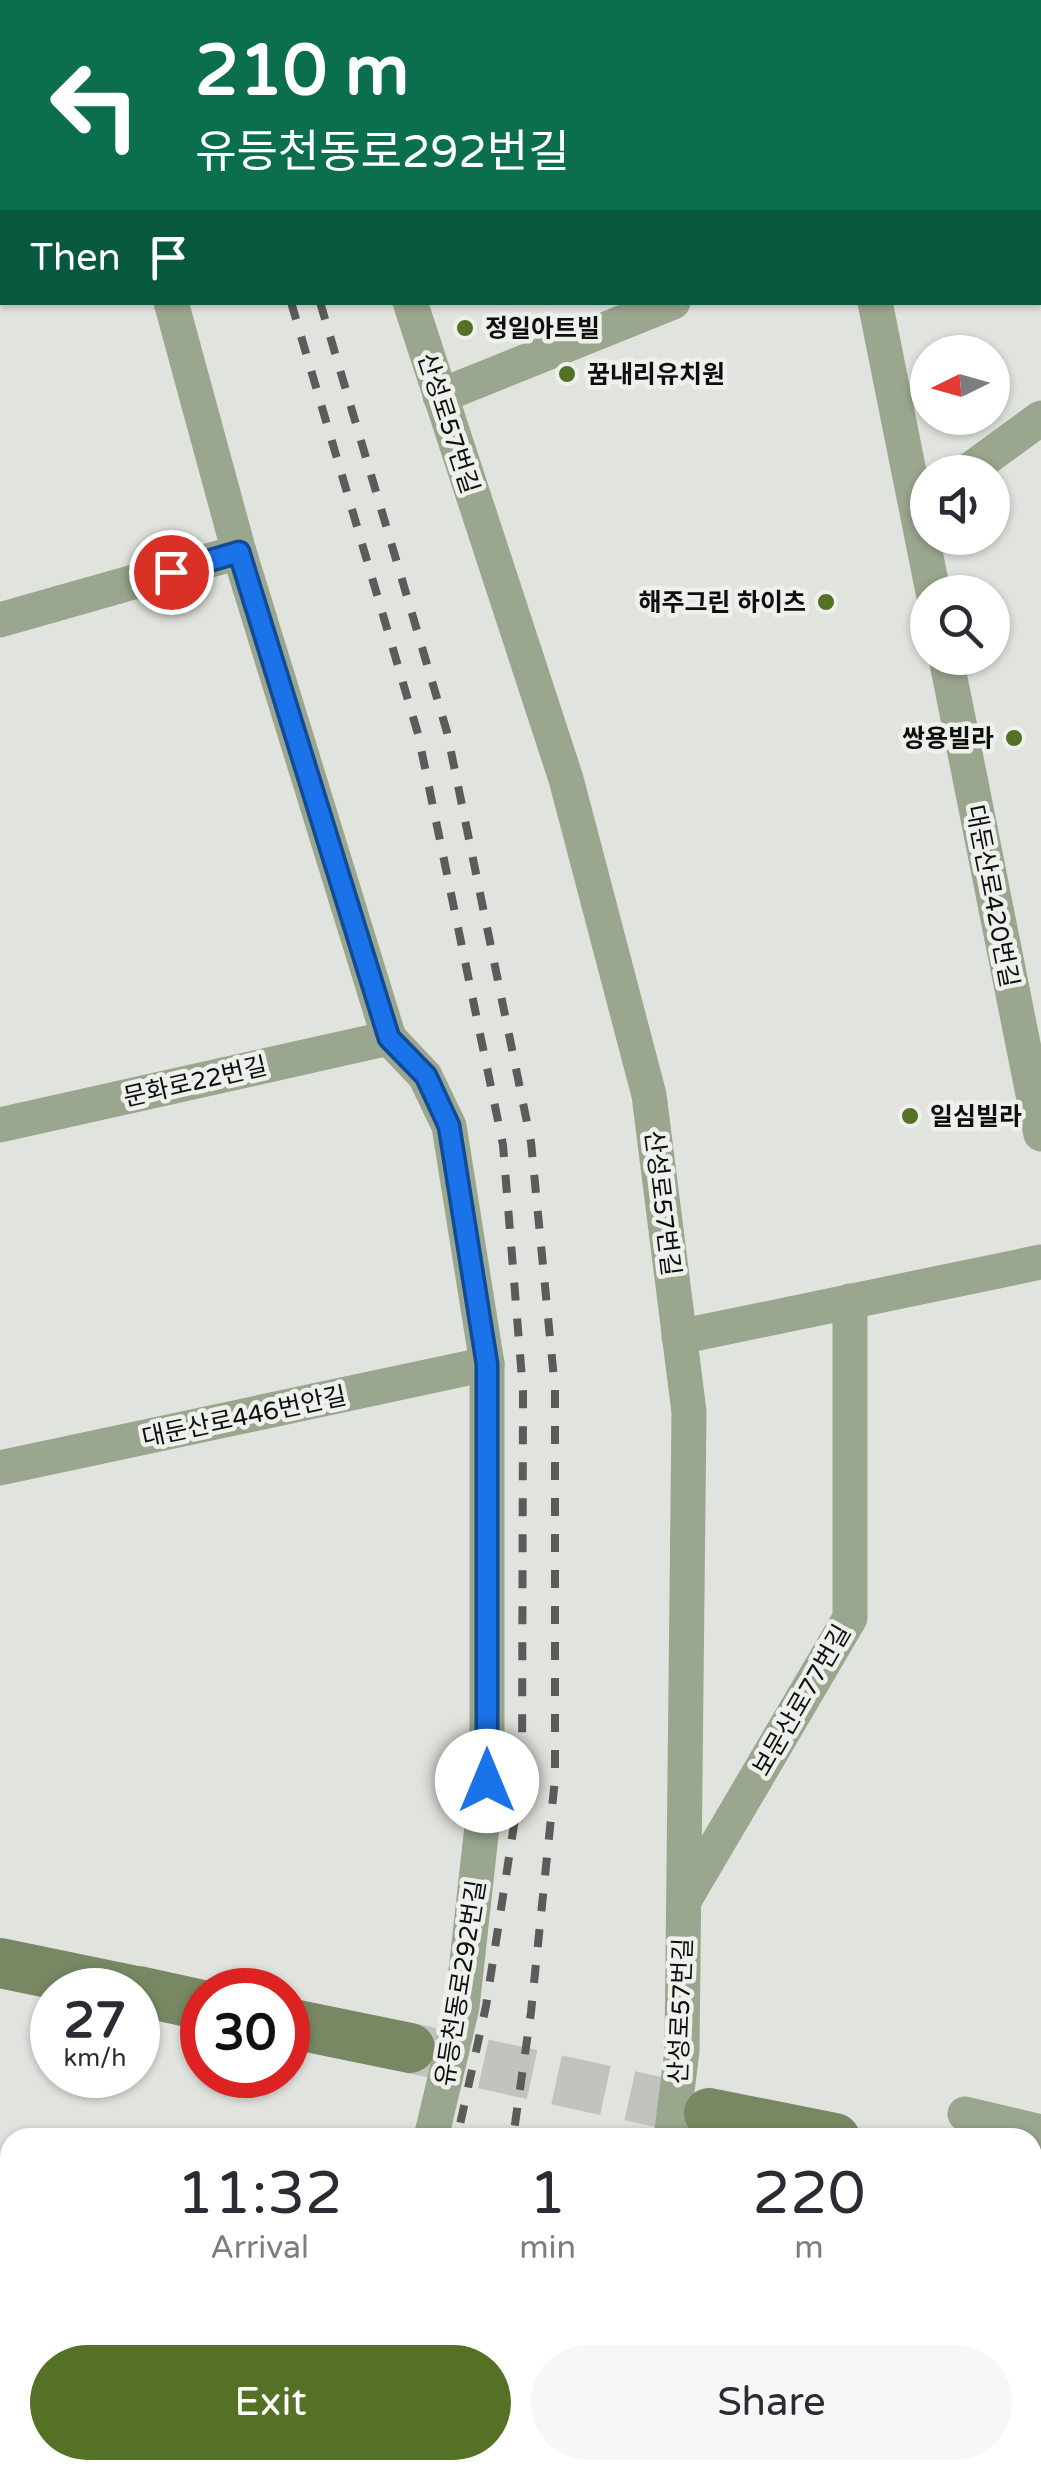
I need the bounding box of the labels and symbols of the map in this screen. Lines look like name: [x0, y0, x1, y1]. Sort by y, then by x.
place label: 정일아트빌: [485, 314, 600, 344]
marker: 정일아트빌: [454, 317, 476, 339]
north arrow: [910, 335, 1010, 435]
street label: 산성로57번길: [411, 349, 485, 498]
place label: 꿈내리유치원: [587, 360, 725, 390]
marker: 꿈내리유치원: [556, 363, 578, 385]
pin: [129, 530, 214, 615]
place label: 해주그린 하이츠: [638, 588, 806, 618]
marker: 해주그린 하이츠: [815, 591, 837, 613]
place label: 쌍용빌라: [902, 724, 994, 754]
marker: 쌍용빌라: [1003, 727, 1025, 749]
street label: 대둔산로420번길: [960, 802, 1024, 990]
street label: 문화로22번길: [121, 1051, 270, 1113]
place label: 일심빌라: [930, 1102, 1022, 1132]
marker: 일심빌라: [899, 1105, 921, 1127]
street label: 산성로57번길: [638, 1129, 686, 1278]
street label: 대둔산로446번안길: [139, 1381, 349, 1453]
street label: 보문산로77번길: [747, 1620, 857, 1781]
position arrow: [435, 1729, 539, 1833]
street label: 유등천동로292번길: [430, 1878, 492, 2088]
street label: 산성로57번길: [663, 1937, 699, 2085]
speed limit sign: 30: [180, 1968, 310, 2098]

